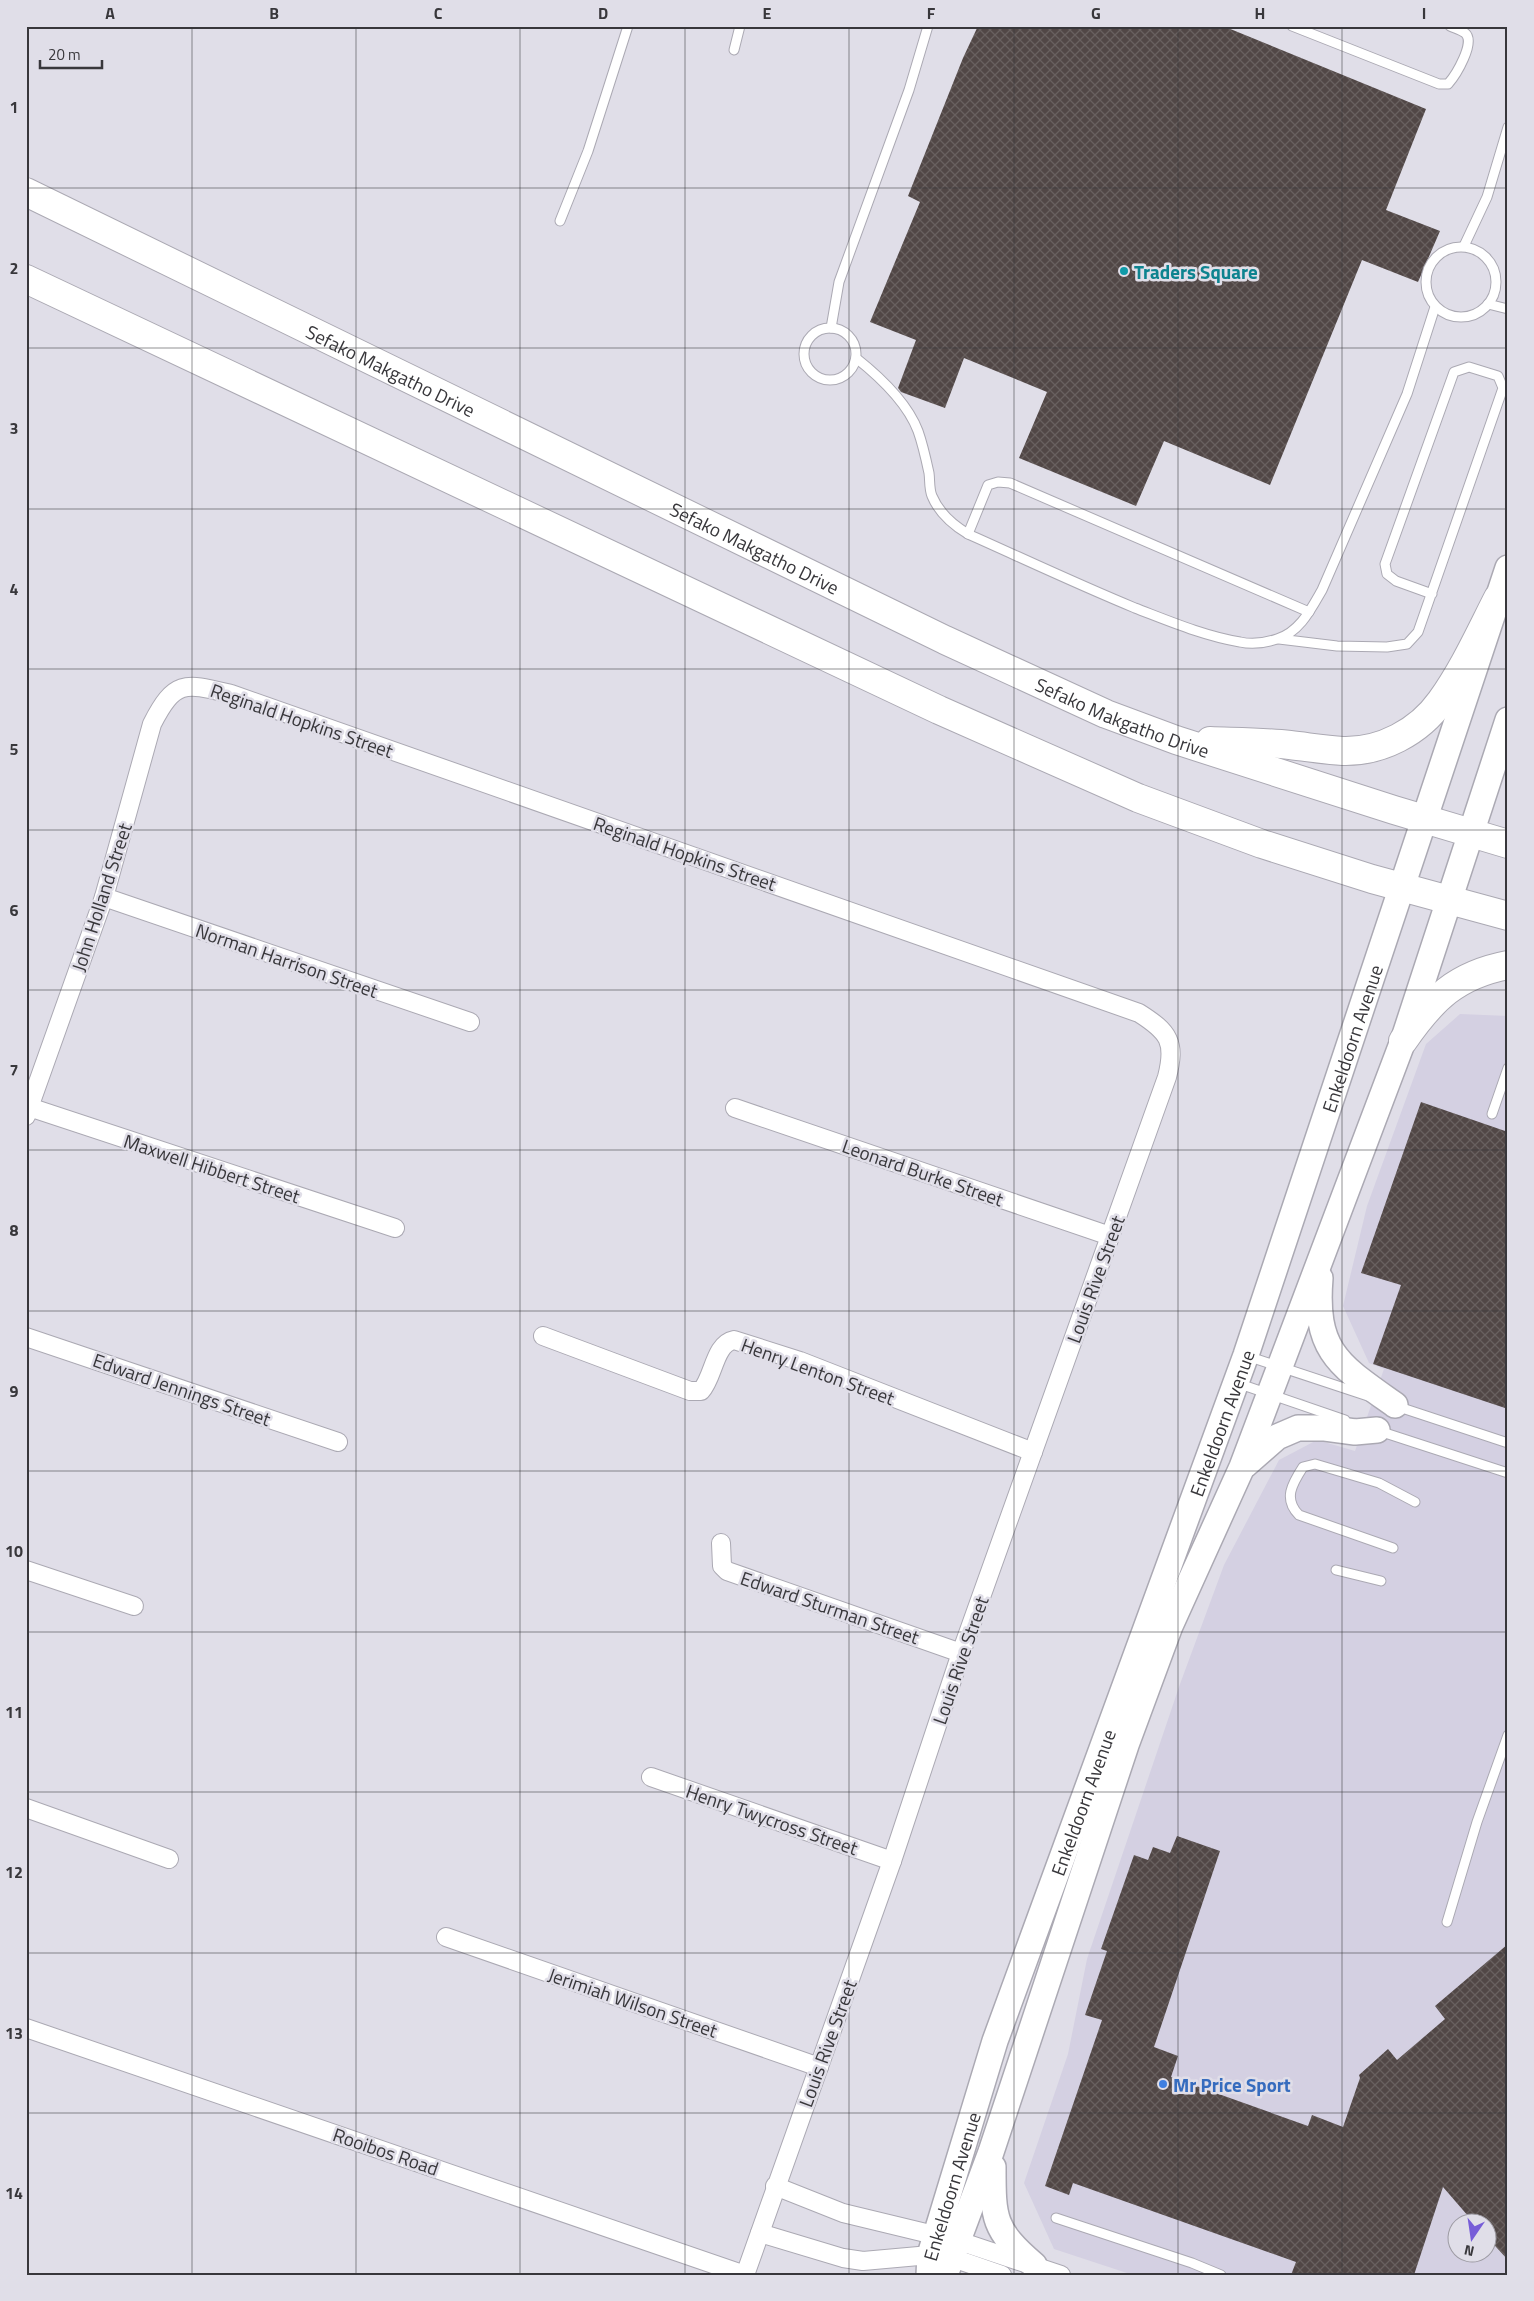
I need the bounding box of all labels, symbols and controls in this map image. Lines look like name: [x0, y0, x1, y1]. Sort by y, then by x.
text: A: [105, 1, 115, 25]
text: B: [269, 1, 279, 25]
text: C: [434, 1, 443, 25]
text: D: [598, 1, 608, 25]
text: E: [763, 1, 772, 25]
text: F: [927, 1, 936, 25]
text: G: [1091, 1, 1101, 25]
text: H: [1255, 1, 1265, 25]
text: I: [1422, 1, 1426, 25]
scale bar: [40, 38, 102, 70]
text: 20 m: [48, 43, 81, 66]
text: 1: [10, 95, 18, 119]
text: 2: [10, 256, 18, 280]
place label: Traders Square: [1134, 257, 1258, 286]
marker: Traders Square: [1118, 265, 1130, 277]
street label: Sefako Makgatho Drive: [301, 316, 481, 424]
text: 3: [10, 416, 18, 440]
street label: Sefako Makgatho Drive: [665, 494, 845, 601]
text: 4: [10, 577, 19, 601]
street label: Sefako Makgatho Drive: [1031, 669, 1213, 764]
street label: Reginald Hopkins Street: [207, 675, 398, 765]
text: 5: [10, 737, 19, 761]
street label: Reginald Hopkins Street: [590, 808, 781, 898]
street label: John Holland Street: [63, 819, 139, 975]
text: 6: [10, 898, 19, 922]
street label: Norman Harrison Street: [192, 915, 382, 1005]
street label: Enkeldoorn Avenue: [1313, 961, 1390, 1116]
text: 7: [10, 1058, 18, 1082]
street label: Maxwell Hibbert Street: [120, 1126, 304, 1210]
street label: Leonard Burke Street: [838, 1131, 1008, 1213]
street label: Louis Rive Street: [1058, 1211, 1132, 1347]
text: 8: [10, 1218, 19, 1242]
street label: Henry Lenton Street: [737, 1330, 899, 1412]
street label: Edward Jennings Street: [89, 1345, 275, 1433]
street label: Enkeldoorn Avenue: [1181, 1346, 1261, 1500]
text: 9: [10, 1379, 19, 1403]
text: 10: [5, 1539, 23, 1563]
street label: Edward Sturman Street: [737, 1563, 923, 1651]
street label: Louis Rive Street: [924, 1592, 996, 1728]
text: 11: [5, 1700, 23, 1724]
street label: Enkeldoorn Avenue: [1042, 1725, 1122, 1880]
street label: Henry Twycross Street: [682, 1776, 862, 1862]
text: 12: [5, 1860, 23, 1884]
street label: Jerimiah Wilson Street: [544, 1959, 722, 2045]
street label: Louis Rive Street: [790, 1975, 864, 2111]
text: 13: [5, 2021, 23, 2045]
place label: Mr Price Sport: [1173, 2070, 1291, 2099]
marker: Mr Price Sport: [1157, 2078, 1169, 2090]
street label: Enkeldoorn Avenue: [915, 2108, 987, 2264]
street label: Rooibos Road: [329, 2119, 443, 2183]
text: 14: [5, 2181, 23, 2205]
north arrow: [1446, 2214, 1496, 2264]
text: N: [1462, 2240, 1476, 2262]

